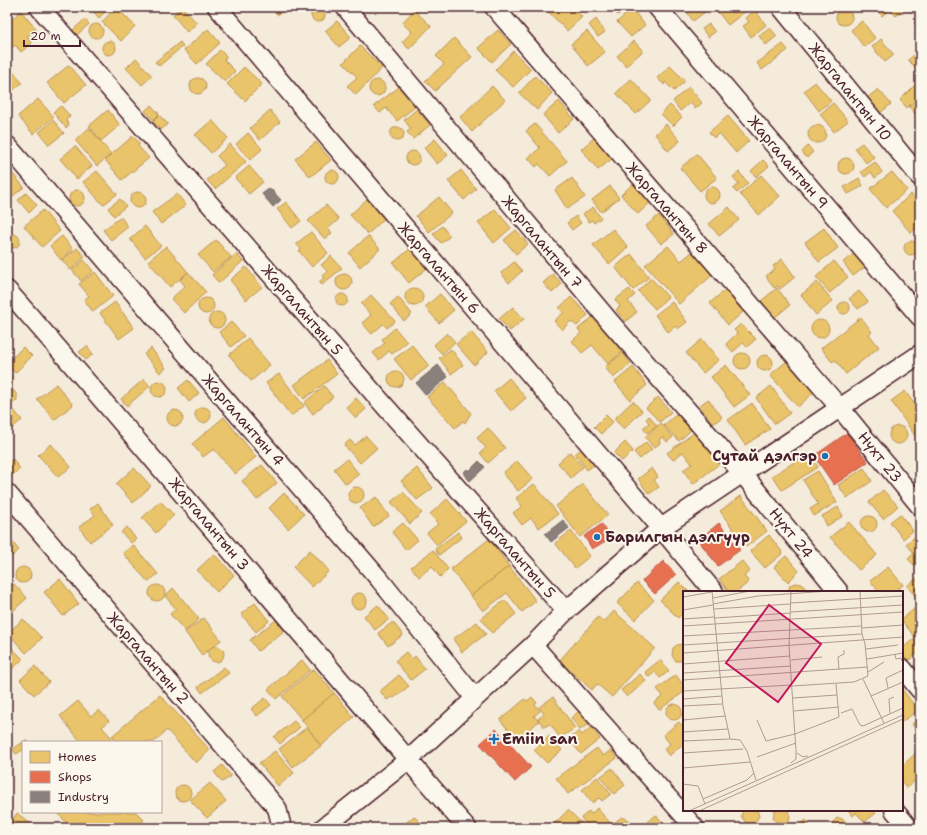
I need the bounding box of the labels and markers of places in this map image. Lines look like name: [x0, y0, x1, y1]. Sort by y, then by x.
place label: Сутай дэлгэр: [712, 446, 817, 466]
marker: Сутай дэлгэр: [820, 451, 830, 461]
place label: Барилгын дэлгүүр: [605, 527, 750, 547]
marker: Барилгын дэлгүүр: [592, 532, 602, 542]
place label: Emiin san: [502, 729, 578, 749]
marker: Emiin san: [489, 734, 499, 744]

